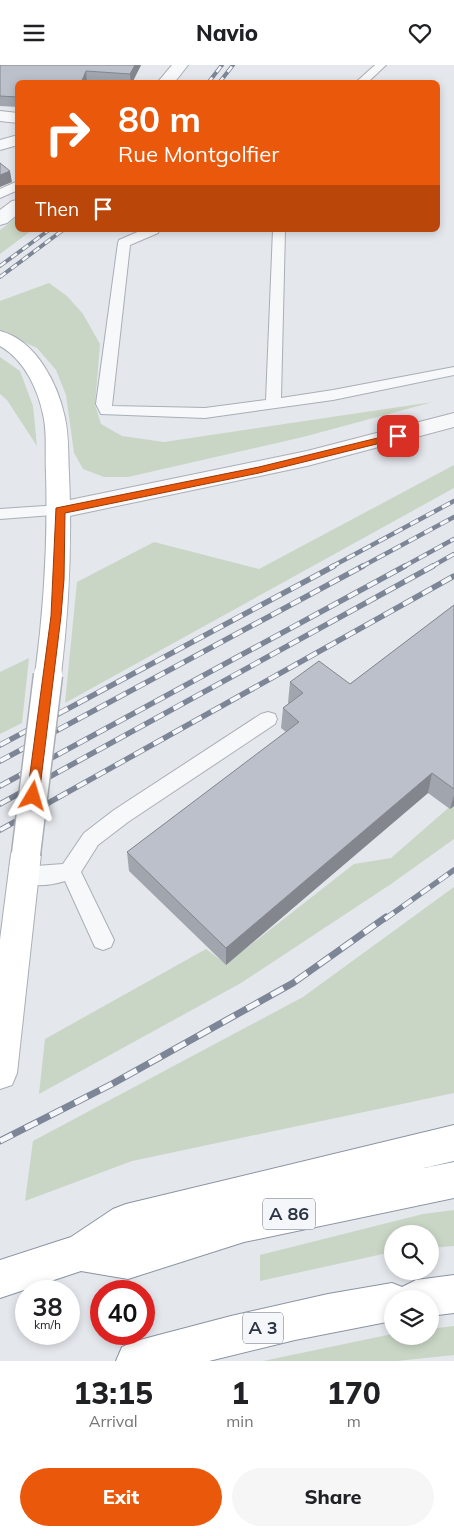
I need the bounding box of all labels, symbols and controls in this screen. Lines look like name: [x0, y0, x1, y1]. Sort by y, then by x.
icon: menu: [20, 19, 48, 47]
text: Navio: [196, 19, 258, 47]
icon: heart: [406, 19, 434, 47]
text: 80 m: [118, 97, 201, 141]
icon: right: [35, 100, 100, 165]
text: Rue Montgolfier: [118, 140, 279, 168]
icon: arrive: [89, 195, 117, 223]
text: Then: [35, 197, 79, 221]
pin: [377, 415, 419, 457]
icon: arrive: [384, 422, 412, 450]
position arrow: [6, 769, 58, 821]
road number: A 86: [263, 1199, 315, 1229]
map controls: [384, 1225, 439, 1345]
button: search: [384, 1225, 439, 1280]
speed limit sign: 40: [90, 1280, 155, 1345]
button: layers: [384, 1290, 439, 1345]
text: 38: [32, 1291, 63, 1322]
road number: A 3: [243, 1313, 283, 1343]
text: km/h: [34, 1317, 61, 1332]
text: 13:15: [73, 1374, 153, 1412]
text: 1: [231, 1374, 249, 1412]
text: 170: [327, 1374, 381, 1412]
text: Arrival: [89, 1411, 138, 1431]
text: min: [226, 1411, 254, 1431]
text: m: [347, 1411, 361, 1431]
button: Exit: [20, 1468, 222, 1526]
button: Share: [232, 1468, 434, 1526]

